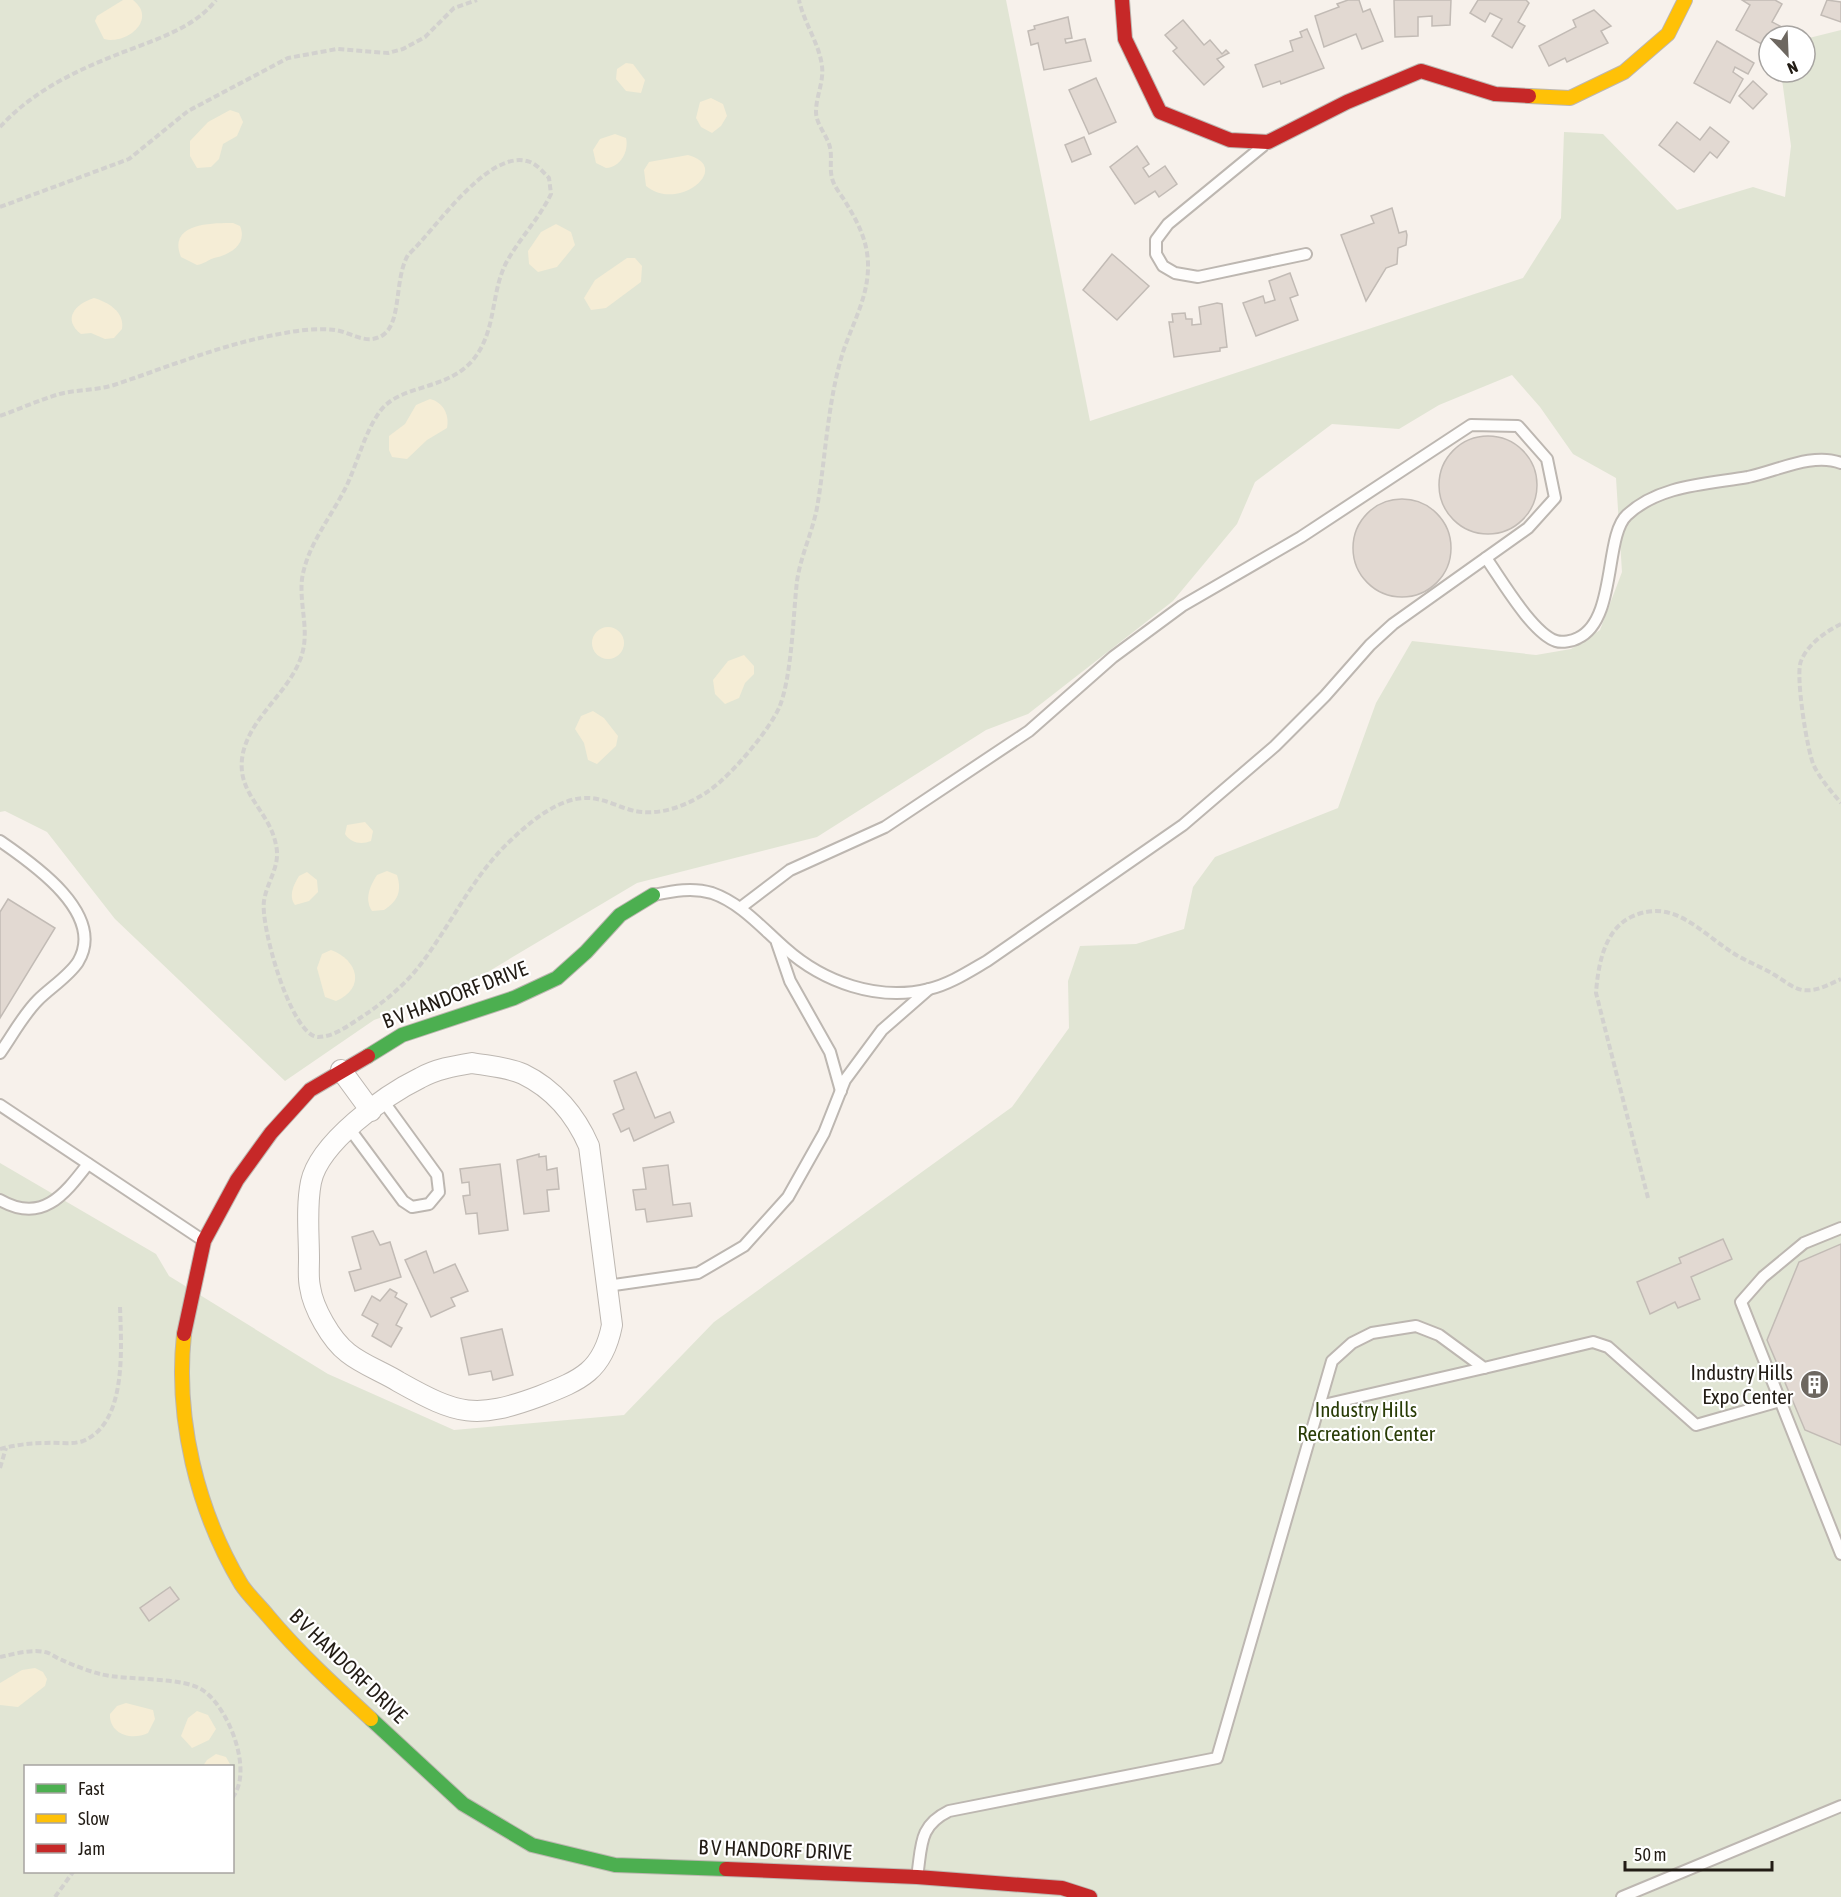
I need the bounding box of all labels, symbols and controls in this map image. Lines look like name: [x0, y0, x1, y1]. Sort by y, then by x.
north arrow: [1757, 24, 1817, 84]
text: N: [1785, 58, 1801, 78]
street label: B V HANDORF DRIVE: [379, 955, 531, 1033]
place label: Industry Hills Expo Center: [1691, 1360, 1794, 1408]
building icon: Industry Hills Expo Center: [1798, 1369, 1830, 1401]
park label: Industry Hills Recreation Center: [1297, 1397, 1436, 1445]
street label: B V HANDORF DRIVE: [285, 1603, 412, 1727]
legend: [24, 1765, 234, 1873]
text: Fast: [78, 1778, 105, 1799]
text: Slow: [78, 1808, 109, 1829]
street label: B V HANDORF DRIVE: [698, 1834, 852, 1864]
scale bar: [1625, 1834, 1772, 1872]
text: Jam: [78, 1838, 105, 1859]
text: 50 m: [1634, 1844, 1666, 1865]

